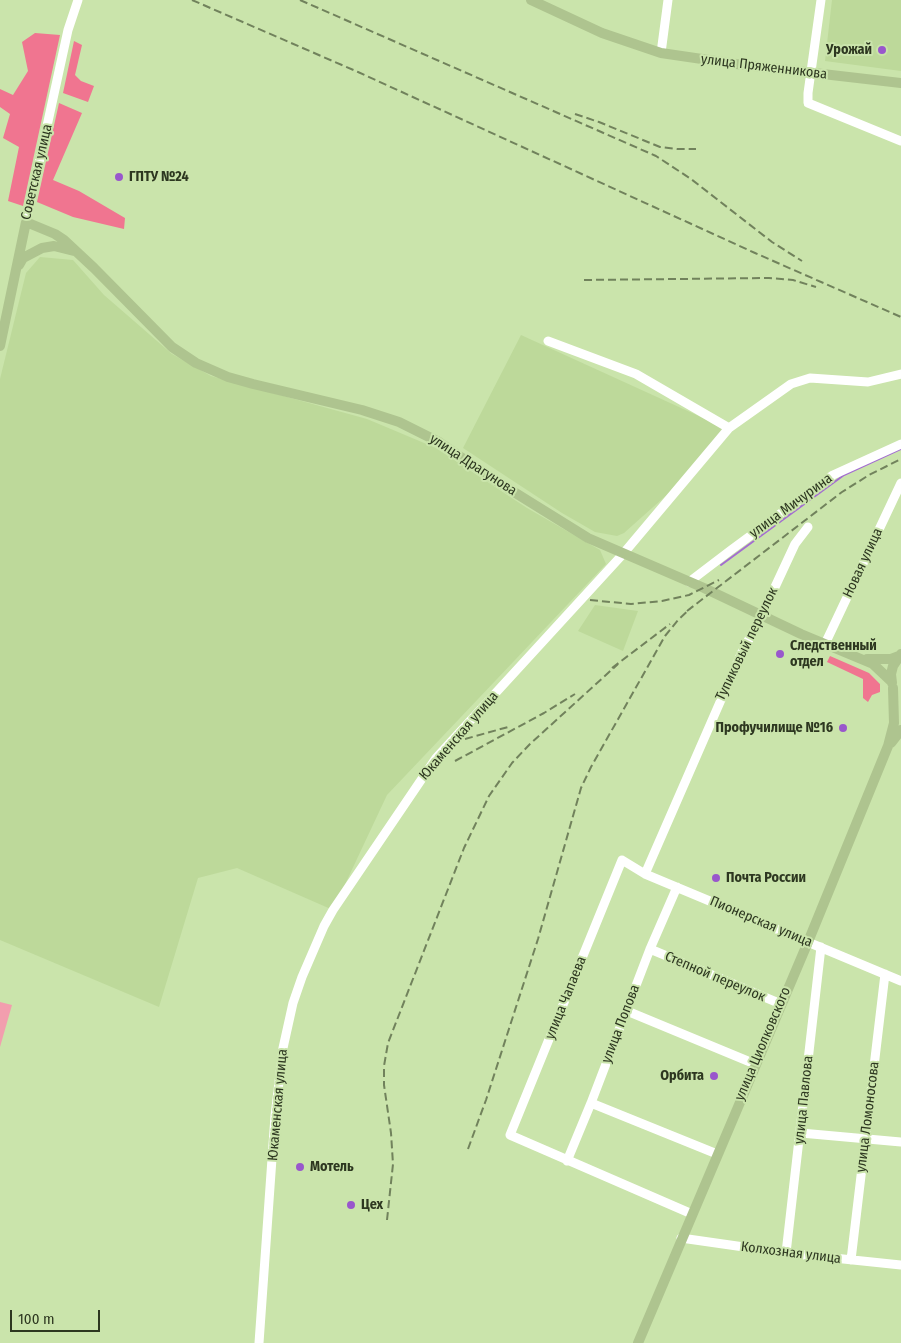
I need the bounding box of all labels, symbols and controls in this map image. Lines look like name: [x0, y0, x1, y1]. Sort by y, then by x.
place label: Урожай: [826, 42, 872, 58]
marker: Урожай: [876, 44, 888, 56]
street label: улица Пряженникова: [700, 51, 828, 83]
street label: Советская улица: [18, 123, 56, 221]
place label: ГПТУ №24: [129, 169, 189, 185]
marker: ГПТУ №24: [113, 171, 125, 183]
street label: улица Драгунова: [426, 431, 520, 499]
street label: улица Мичурина: [746, 470, 836, 542]
street label: Новая улица: [840, 526, 886, 600]
street label: Тупиковый переулок: [712, 585, 782, 703]
place label: Следственный отдел: [790, 638, 877, 670]
marker: Следственный отдел: [774, 648, 786, 660]
street label: Юкаменская улица: [416, 688, 502, 784]
place label: Профучилище №16: [716, 720, 833, 736]
marker: Профучилище №16: [837, 722, 849, 734]
place label: Почта России: [726, 870, 806, 886]
marker: Почта России: [710, 872, 722, 884]
street label: Пионерская улица: [707, 893, 815, 951]
street label: Степной переулок: [662, 948, 768, 1006]
street label: улица Чапаева: [542, 954, 590, 1042]
street label: улица Попова: [598, 982, 644, 1066]
street label: улица Циолковского: [731, 985, 795, 1103]
street label: Юкаменская улица: [265, 1048, 291, 1162]
street label: улица Павлова: [791, 1055, 817, 1145]
street label: улица Ломоносова: [853, 1061, 883, 1173]
place label: Орбита: [660, 1068, 704, 1084]
marker: Орбита: [708, 1070, 720, 1082]
place label: Мотель: [310, 1159, 354, 1175]
marker: Мотель: [294, 1161, 306, 1173]
place label: Цех: [361, 1197, 383, 1213]
marker: Цех: [345, 1199, 357, 1211]
street label: Колхозная улица: [740, 1239, 842, 1267]
scale bar: [12, 1300, 102, 1332]
text: 100 m: [18, 1310, 55, 1328]

